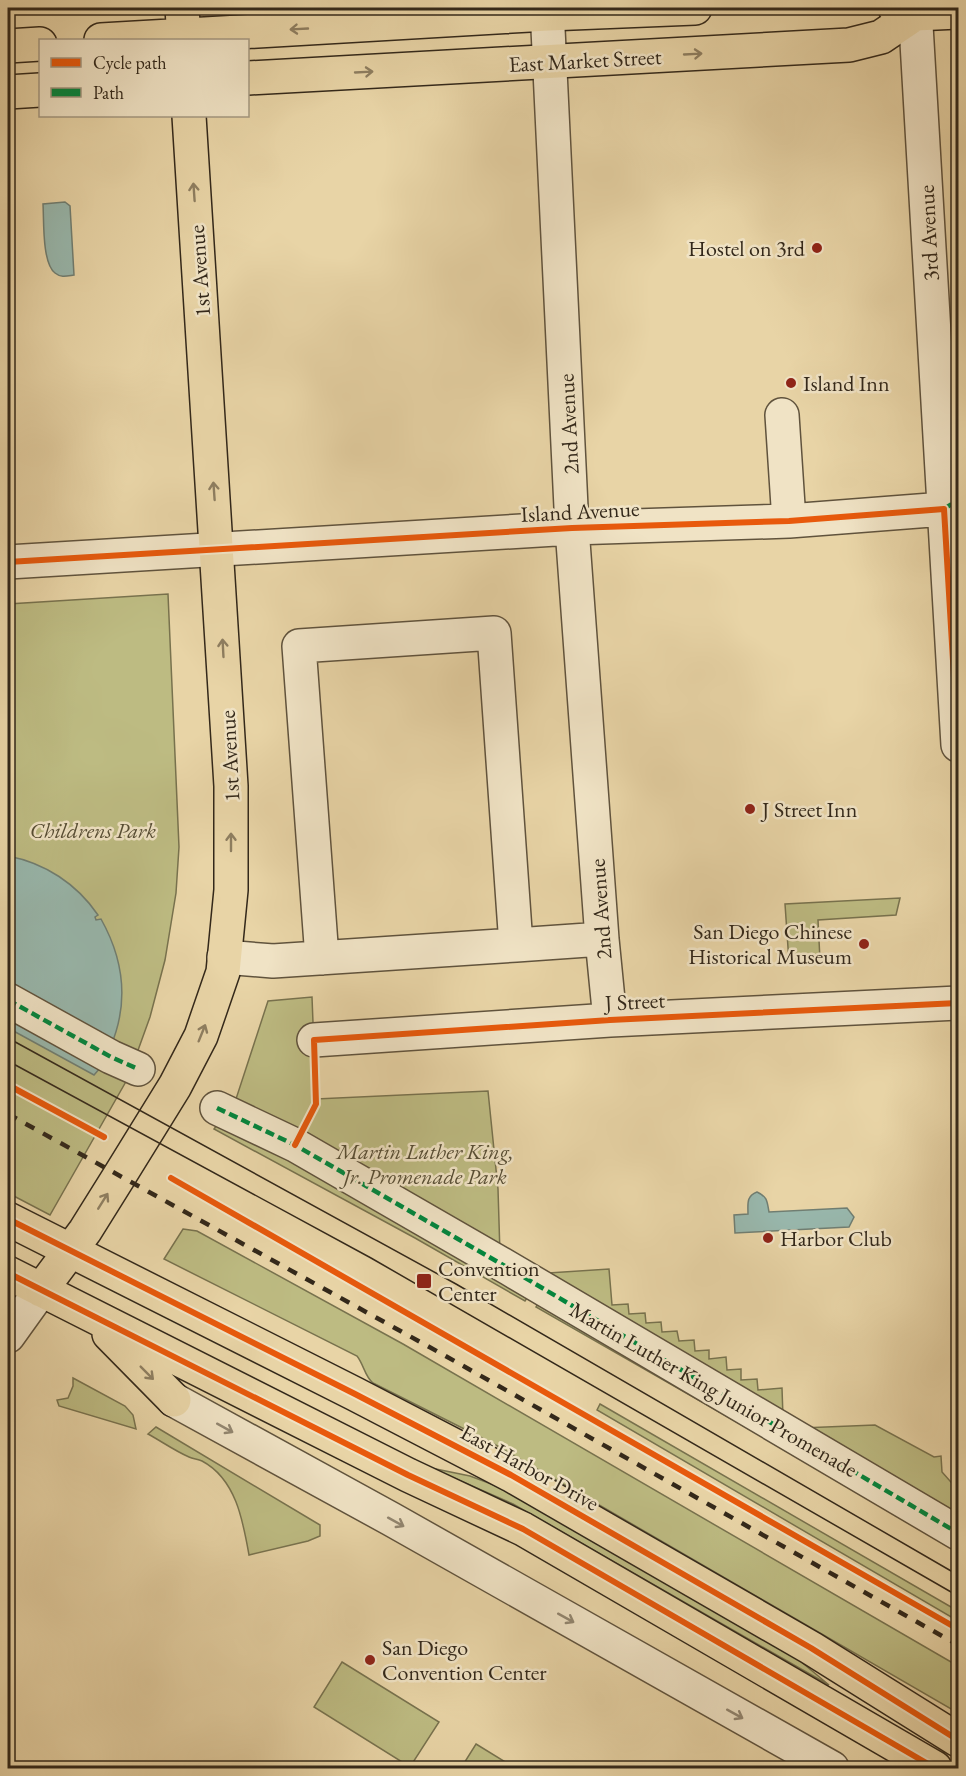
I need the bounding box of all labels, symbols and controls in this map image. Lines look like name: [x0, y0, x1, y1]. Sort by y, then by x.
one-way arrow: [290, 24, 310, 35]
legend: [39, 39, 249, 117]
street label: East Market Street: [508, 42, 662, 79]
one-way arrow: [683, 49, 703, 60]
text: Cycle path: [93, 51, 167, 74]
one-way arrow: [353, 66, 373, 77]
text: Path: [93, 81, 124, 104]
one-way arrow: [188, 182, 199, 202]
street label: 3rd Avenue: [911, 184, 946, 282]
street label: 1st Avenue: [182, 224, 217, 318]
place label: Hostel on 3rd: [688, 234, 806, 263]
marker: Hostel on 3rd: [810, 241, 824, 255]
place label: Island Inn: [803, 369, 890, 398]
street label: 2nd Avenue: [551, 372, 586, 475]
marker: Island Inn: [784, 376, 798, 390]
one-way arrow: [208, 482, 219, 502]
street label: Island Avenue: [520, 494, 641, 529]
one-way arrow: [217, 638, 228, 658]
street label: 1st Avenue: [213, 709, 246, 803]
place label: J Street Inn: [760, 795, 858, 824]
marker: J Street Inn: [743, 802, 757, 816]
park label: Childrens Park: [30, 816, 156, 845]
one-way arrow: [225, 833, 237, 853]
street label: 2nd Avenue: [582, 857, 618, 960]
place label: San Diego Chinese Historical Museum: [688, 917, 852, 971]
marker: San Diego Chinese Historical Museum: [857, 937, 871, 951]
street label: J Street: [602, 985, 666, 1018]
one-way arrow: [197, 1025, 208, 1043]
park label: Martin Luther King, Jr. Promenade Park: [334, 1137, 514, 1191]
one-way arrow: [98, 1193, 110, 1210]
place label: Harbor Club: [780, 1224, 892, 1253]
marker: Harbor Club: [761, 1231, 775, 1245]
place label: Convention Center: [438, 1254, 540, 1308]
marker: Convention Center: [415, 1272, 433, 1290]
street label: Martin Luther King Junior Promenade: [565, 1295, 863, 1484]
one-way arrow: [140, 1365, 155, 1380]
street label: East Harbor Drive: [455, 1417, 604, 1518]
one-way arrow: [216, 1422, 233, 1434]
one-way arrow: [387, 1516, 404, 1528]
one-way arrow: [556, 1613, 574, 1624]
place label: San Diego Convention Center: [382, 1633, 547, 1687]
marker: San Diego Convention Center: [363, 1653, 377, 1667]
one-way arrow: [726, 1708, 743, 1720]

